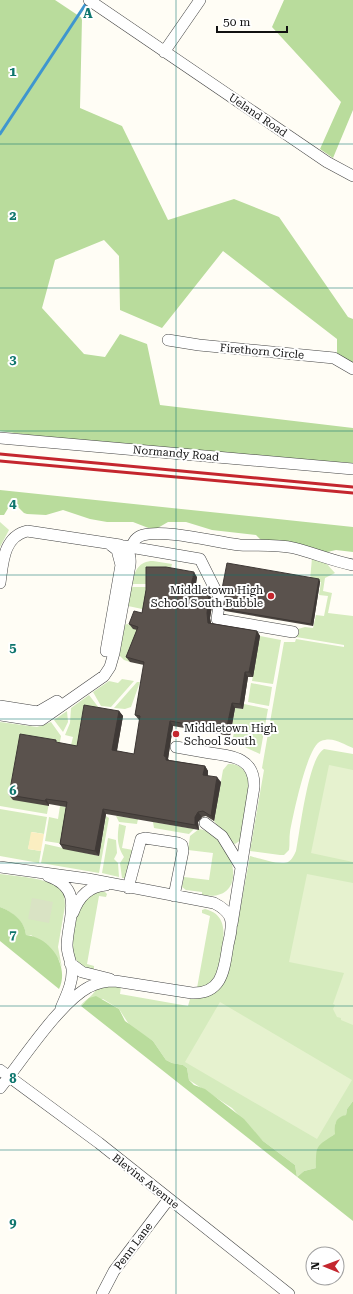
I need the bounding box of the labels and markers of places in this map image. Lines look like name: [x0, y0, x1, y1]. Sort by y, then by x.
place label: Middletown High School South Bubble: [151, 584, 263, 610]
marker: Middletown High School South Bubble: [266, 591, 276, 601]
place label: Middletown High School South: [184, 722, 277, 748]
marker: Middletown High School South: [171, 729, 181, 739]

